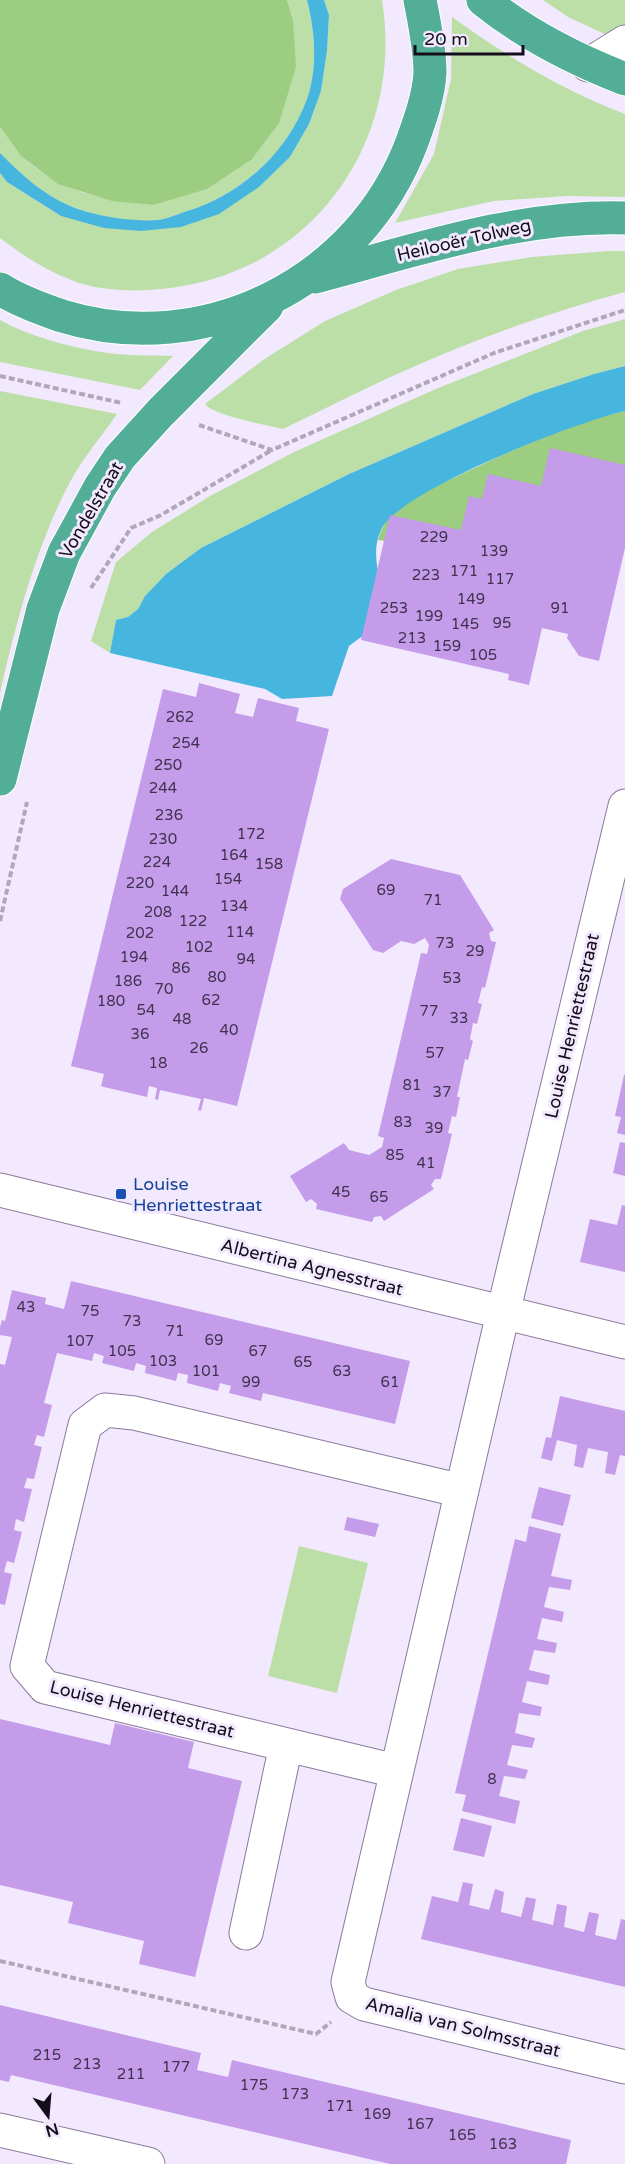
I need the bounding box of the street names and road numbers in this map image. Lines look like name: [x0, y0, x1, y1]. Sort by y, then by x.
street label: Heilooër Tolweg: [395, 214, 533, 266]
street label: Vondelstraat: [54, 457, 128, 563]
street label: Louise Henriettestraat: [540, 931, 604, 1121]
street label: Albertina Agnesstraat: [219, 1234, 405, 1300]
street label: Louise Henriettestraat: [47, 1675, 237, 1743]
street label: Amalia van Solmsstraat: [363, 1992, 563, 2062]

